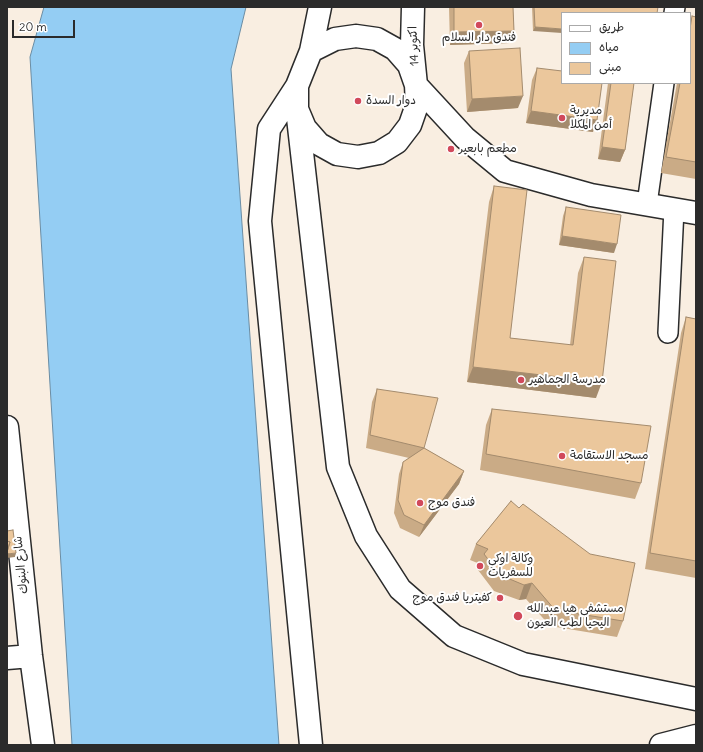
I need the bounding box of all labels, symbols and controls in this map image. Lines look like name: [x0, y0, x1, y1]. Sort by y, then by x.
scale bar: [14, 12, 77, 38]
legend: [561, 12, 691, 84]
text: 20 m: [19, 19, 47, 34]
text: طريق: [599, 19, 624, 34]
marker: فندق دار السلام: [474, 20, 484, 30]
street label: 14 اكتوبر: [406, 26, 422, 66]
place label: فندق دار السلام: [442, 31, 516, 45]
text: مياه: [599, 39, 619, 54]
text: مبنى: [599, 59, 622, 74]
place label: دوار السدة: [366, 94, 416, 108]
marker: دوار السدة: [353, 96, 363, 106]
place label: مديرية أمن المكلا: [570, 104, 612, 132]
marker: مديرية أمن المكلا: [557, 113, 567, 123]
place label: مطعم بابعير: [459, 142, 517, 156]
marker: مطعم بابعير: [446, 144, 456, 154]
place label: مدرسة الجماهير: [529, 373, 606, 387]
marker: مدرسة الجماهير: [516, 375, 526, 385]
place label: مسجد الاستقامة: [570, 449, 649, 463]
marker: مسجد الاستقامة: [557, 451, 567, 461]
place label: فندق موج: [428, 496, 475, 510]
marker: فندق موج: [415, 498, 425, 508]
street label: شارع البنوك: [11, 535, 31, 595]
place label: وكالة اوكي للسفريات: [488, 552, 533, 580]
marker: وكالة اوكي للسفريات: [475, 561, 485, 571]
place label: كفيتريا فندق موج: [412, 591, 492, 605]
marker: كفيتريا فندق موج: [495, 593, 505, 603]
place label: مستشفى هيا عبدالله اليحيا لطب العيون: [527, 602, 624, 630]
marker: مستشفى هيا عبدالله اليحيا لطب العيون: [512, 610, 524, 622]

